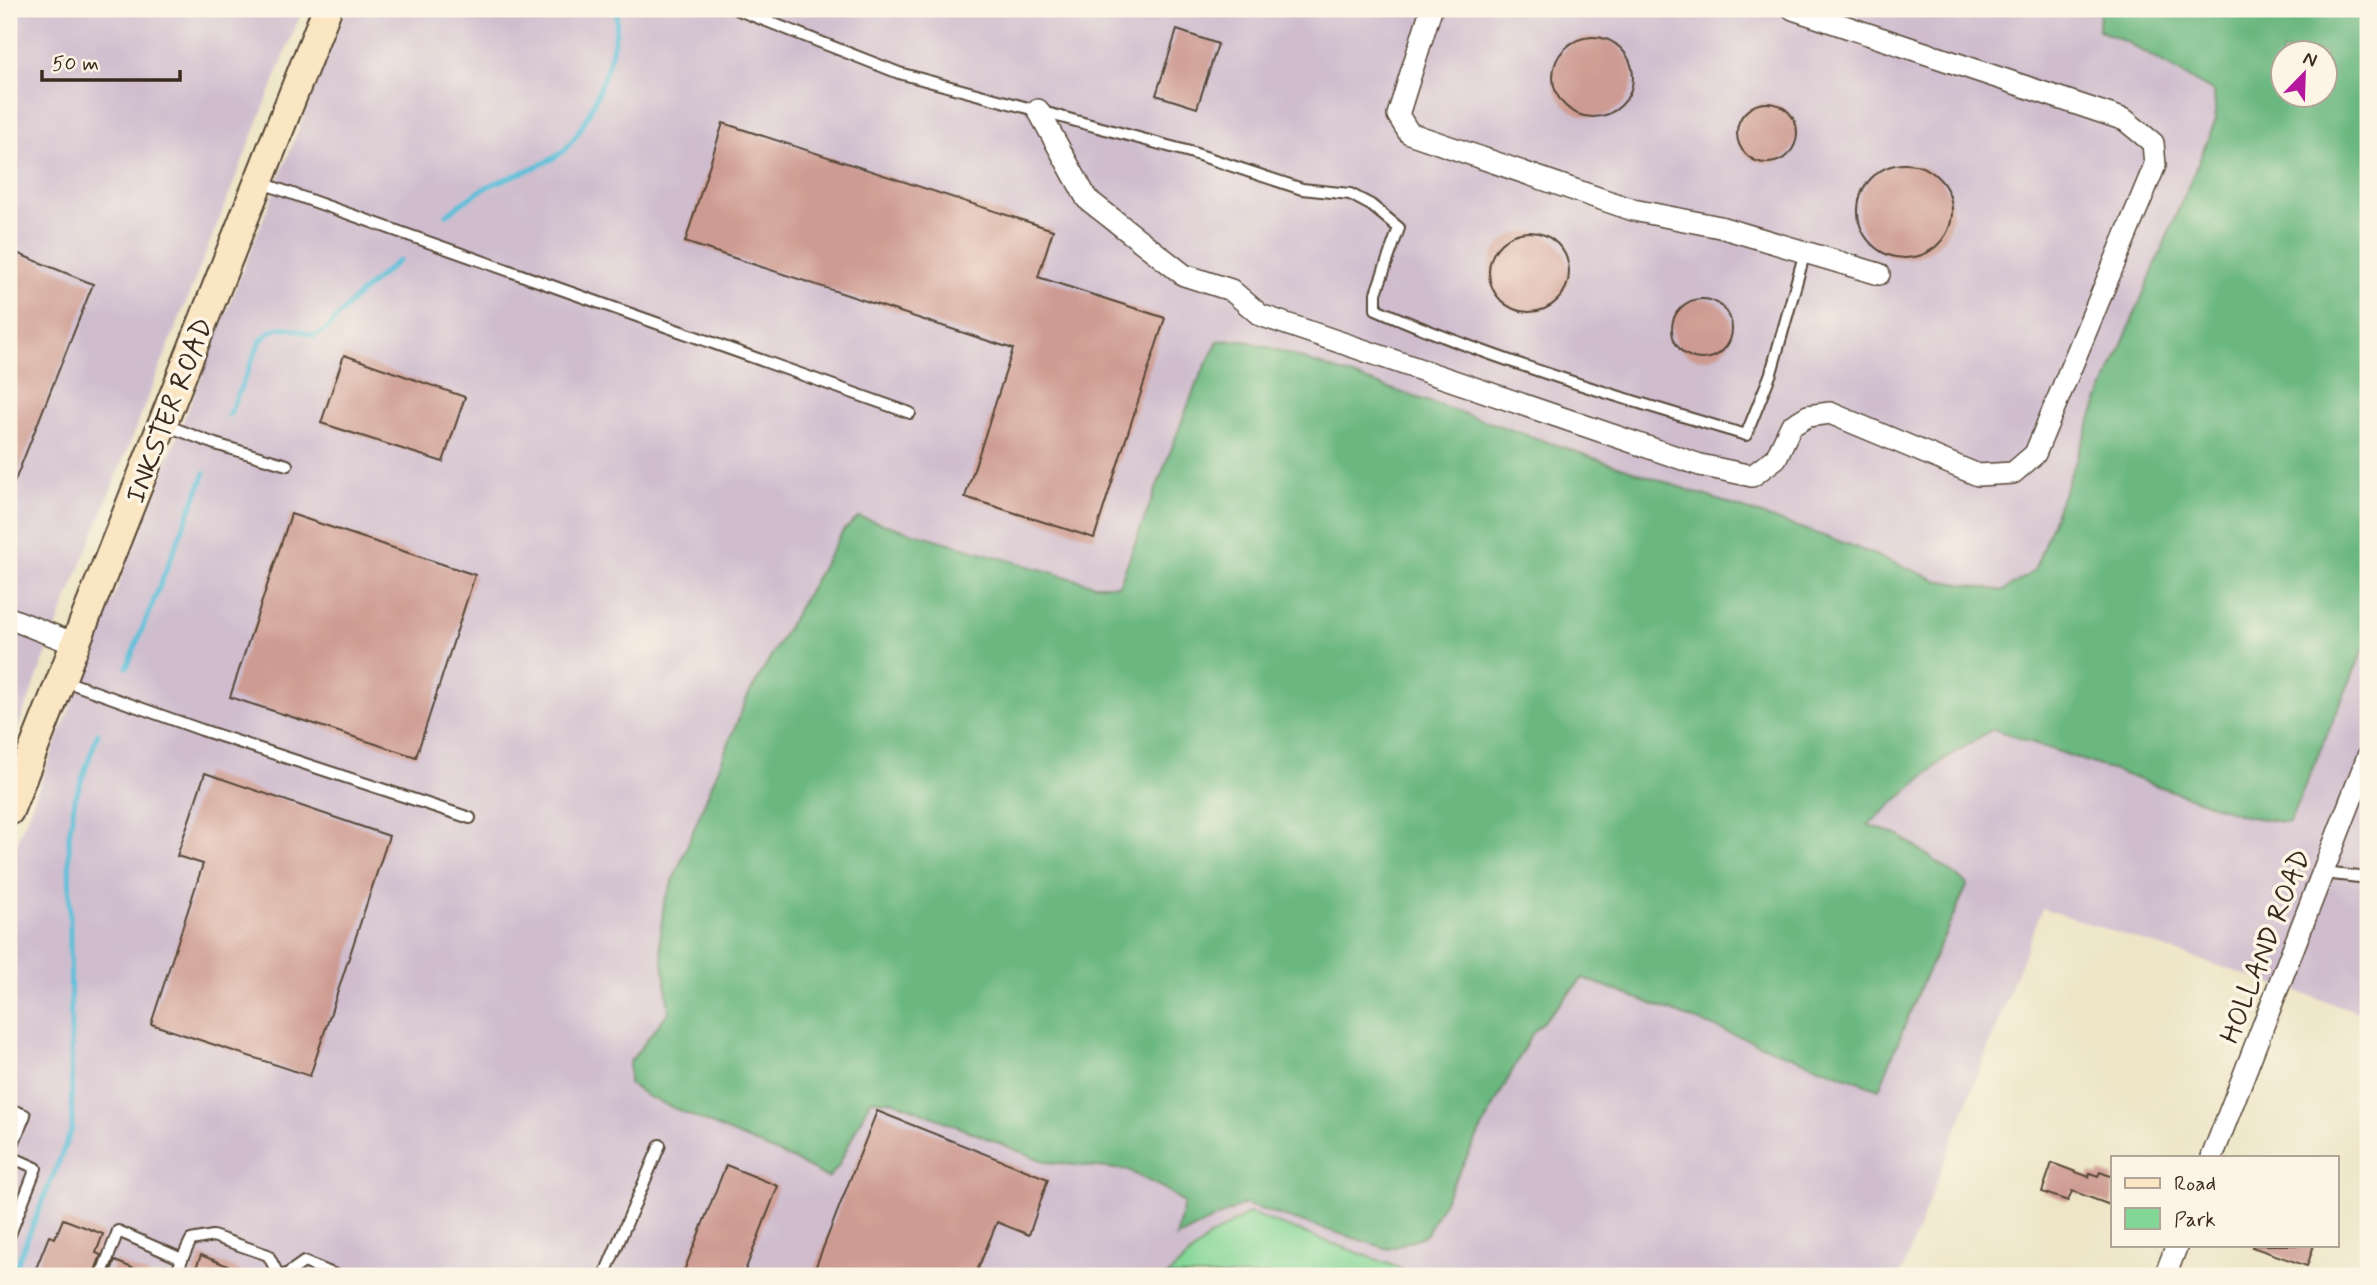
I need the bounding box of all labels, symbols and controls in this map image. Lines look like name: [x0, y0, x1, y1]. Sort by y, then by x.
scale bar: [42, 38, 180, 82]
north arrow: [2268, 38, 2338, 108]
text: N: [2299, 46, 2321, 74]
text: 50 m: [52, 50, 99, 78]
street label: INKSTER ROAD: [118, 313, 223, 509]
street label: HOLLAND ROAD: [2212, 844, 2320, 1049]
legend: [2111, 1156, 2338, 1246]
text: Road: [2174, 1170, 2216, 1198]
text: Park: [2174, 1206, 2216, 1234]

